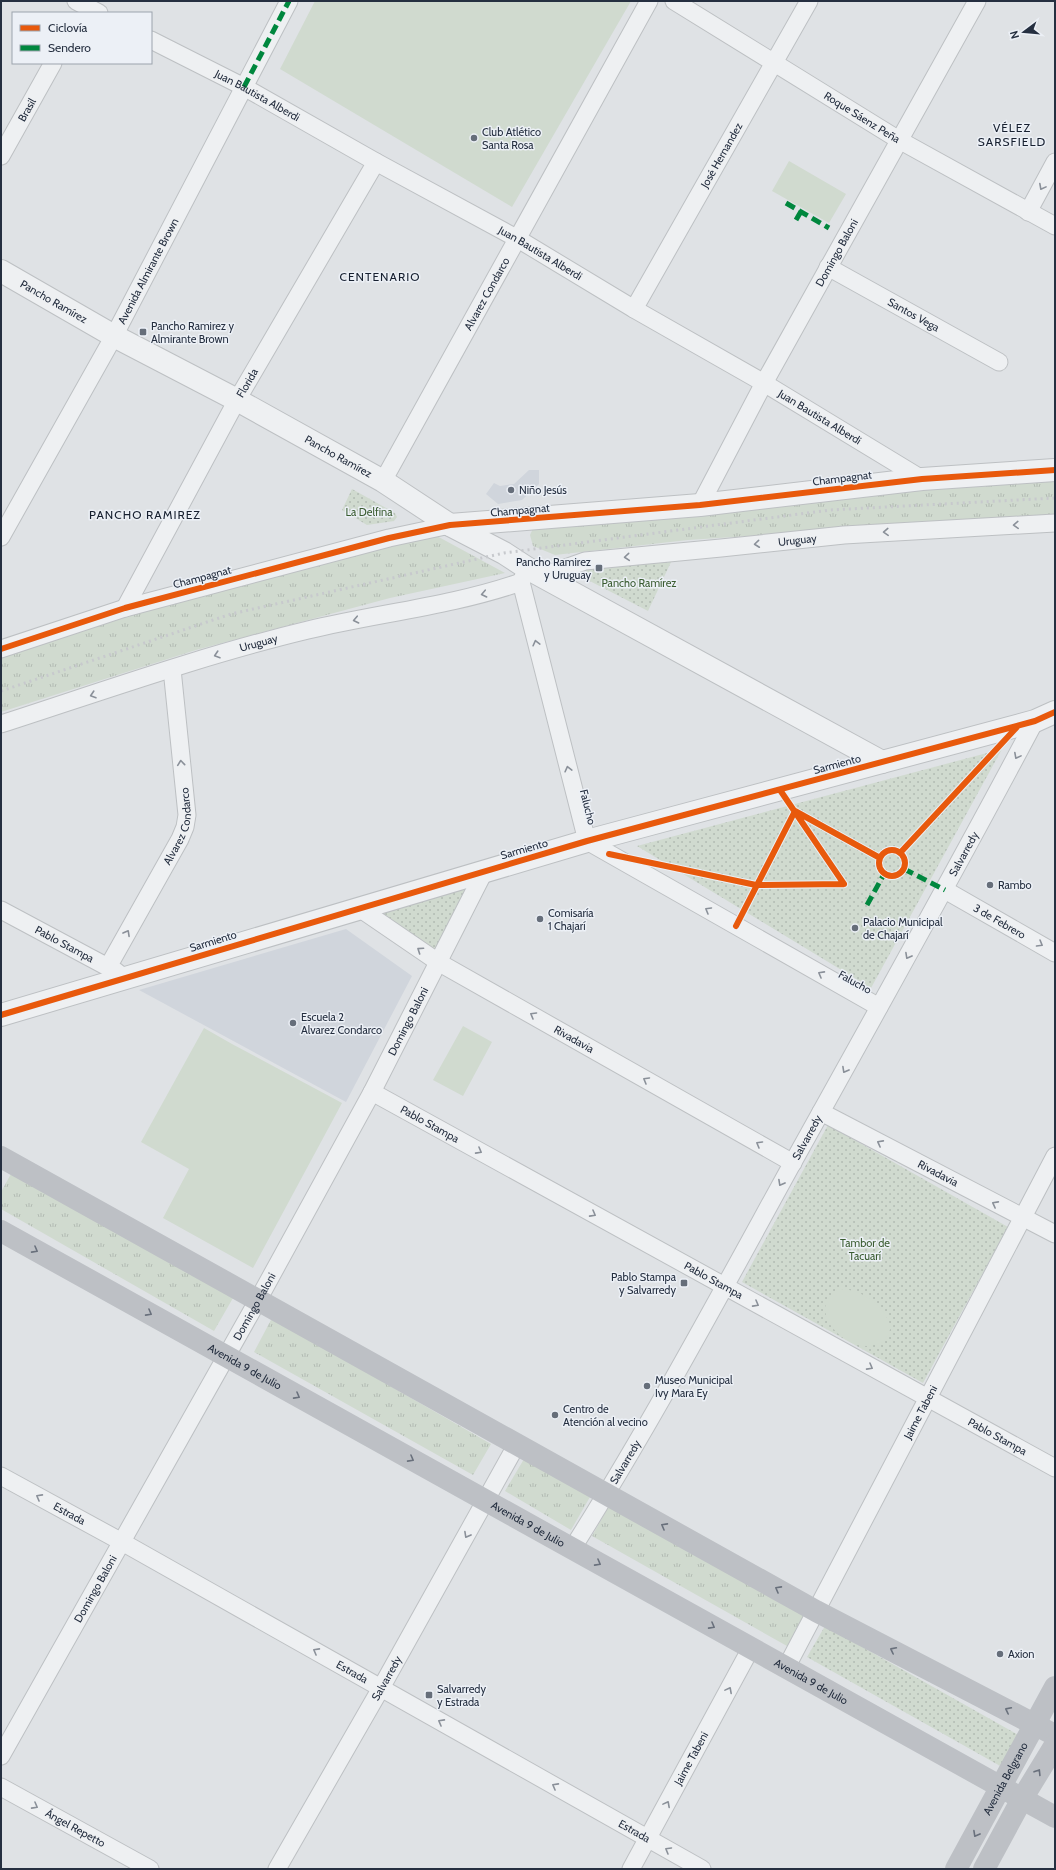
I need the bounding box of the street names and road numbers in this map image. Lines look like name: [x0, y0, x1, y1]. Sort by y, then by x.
street label: Juan Bautista Alberdi: [212, 66, 302, 124]
street label: Roque Sáenz Peña: [821, 88, 903, 146]
street label: Brasil: [15, 95, 39, 124]
street label: José Hernandez: [697, 120, 745, 191]
street label: Avenida Almirante Brown: [115, 216, 181, 326]
street label: Domingo Baloni: [812, 216, 861, 289]
street label: Juan Bautista Alberdi: [495, 222, 585, 283]
street label: Alvarez Condarco: [461, 255, 513, 333]
street label: Pancho Ramírez: [18, 277, 90, 326]
street label: Santos Vega: [885, 295, 943, 335]
street label: Florida: [233, 365, 261, 400]
street label: Juan Bautista Alberdi: [775, 386, 864, 448]
street label: Pancho Ramírez: [302, 432, 375, 481]
street label: Champagnat: [812, 467, 873, 489]
street label: Champagnat: [490, 500, 551, 520]
street label: Uruguay: [777, 531, 818, 549]
street label: Champagnat: [171, 562, 233, 591]
street label: Uruguay: [238, 631, 279, 655]
street label: Sarmiento: [812, 751, 862, 777]
street label: Alvarez Condarco: [160, 787, 194, 867]
street label: Falucho: [577, 788, 599, 826]
street label: Salvarredy: [946, 829, 982, 879]
street label: Sarmiento: [499, 836, 549, 862]
street label: 3 de Febrero: [971, 901, 1028, 942]
street label: Pablo Stampa: [33, 922, 97, 966]
street label: Sarmiento: [188, 927, 238, 955]
street label: Falucho: [836, 967, 874, 997]
street label: Domingo Baloni: [385, 985, 431, 1058]
street label: Rivadavia: [552, 1022, 597, 1056]
street label: Pablo Stampa: [398, 1102, 462, 1146]
street label: Salvarredy: [789, 1112, 825, 1162]
street label: Rivadavia: [915, 1157, 961, 1190]
street label: Pablo Stampa: [682, 1258, 746, 1302]
street label: Domingo Baloni: [230, 1270, 279, 1343]
street label: Avenida 9 de Julio: [206, 1340, 284, 1393]
street label: Jaime Tabeni: [900, 1383, 940, 1442]
street label: Pablo Stampa: [966, 1415, 1030, 1458]
street label: Salvarredy: [607, 1437, 644, 1487]
street label: Avenida 9 de Julio: [489, 1498, 567, 1550]
street label: Estrada: [51, 1499, 89, 1528]
street label: Domingo Baloni: [71, 1553, 120, 1625]
street label: Salvarredy: [368, 1653, 405, 1703]
street label: Avenida 9 de Julio: [772, 1655, 851, 1708]
street label: Estrada: [334, 1657, 371, 1687]
street label: Jaime Tabeni: [670, 1729, 711, 1788]
street label: Avenida Belgrano: [980, 1740, 1031, 1817]
street label: Ángel Repetto: [43, 1806, 108, 1850]
street label: Estrada: [616, 1816, 653, 1846]

